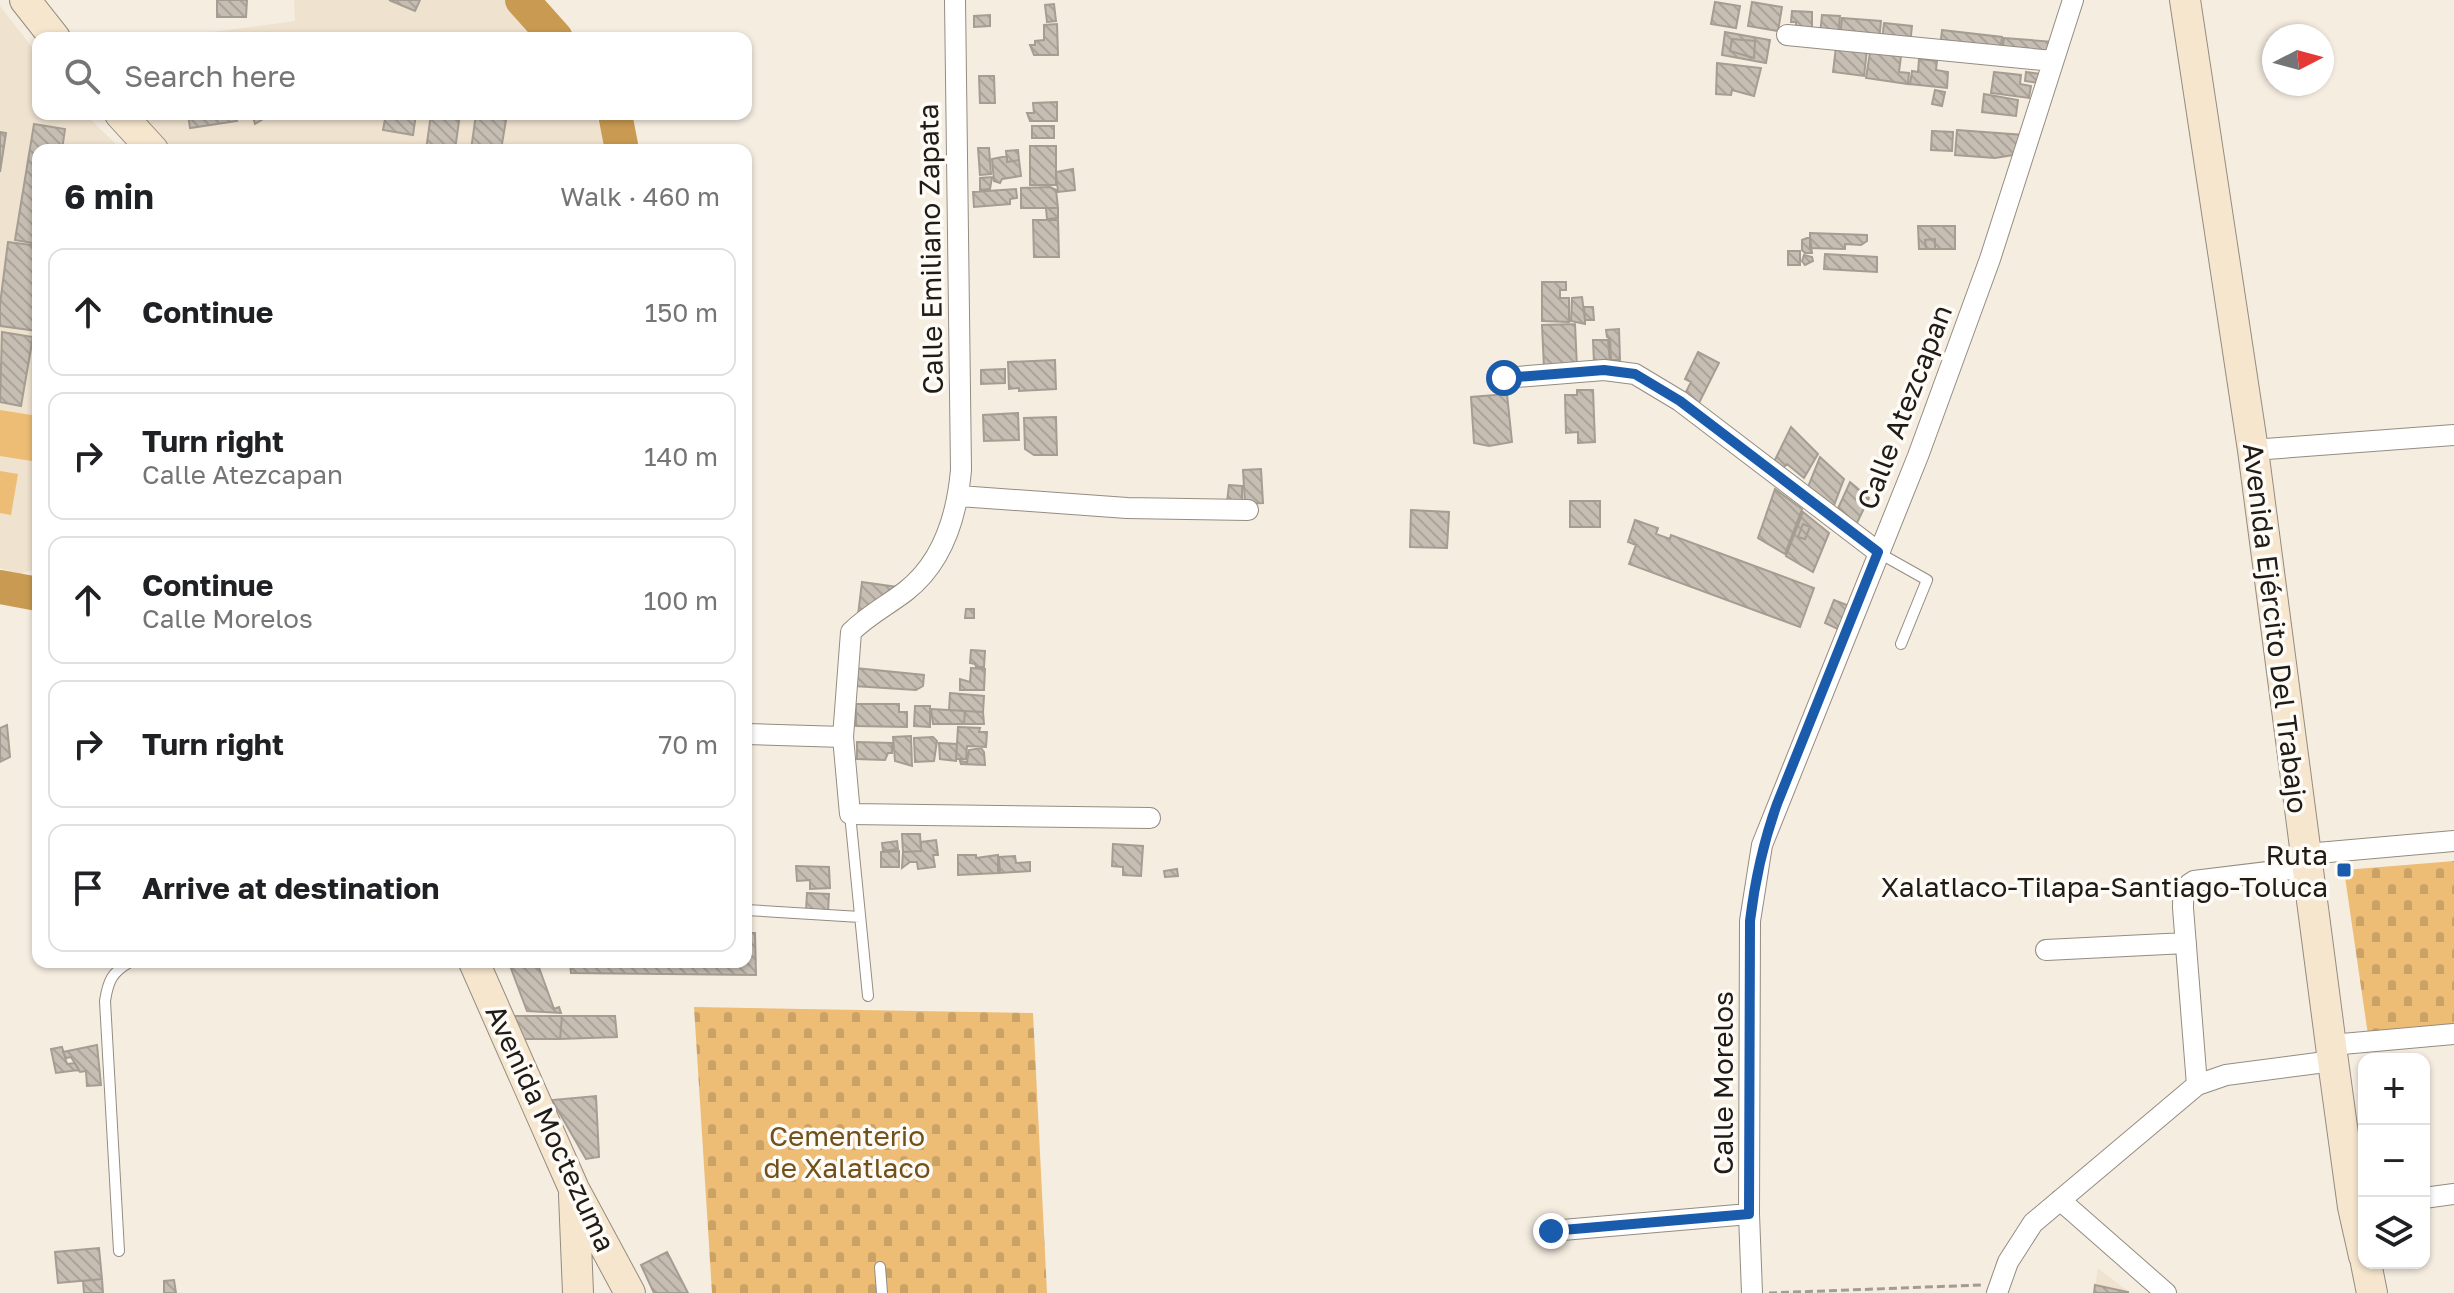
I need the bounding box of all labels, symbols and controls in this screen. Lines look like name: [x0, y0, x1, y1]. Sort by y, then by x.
north arrow: [2262, 24, 2334, 96]
search box: [32, 32, 752, 120]
icon: search: [60, 54, 104, 98]
text: Search here: [124, 58, 296, 94]
street label: Calle Emiliano Zapata: [911, 103, 949, 395]
text: 6 min: [64, 176, 154, 216]
text: Walk · 460 m: [560, 181, 720, 212]
icon: ahead: [66, 290, 110, 334]
text: Continue: [142, 294, 273, 330]
text: 150 m: [645, 297, 718, 328]
street label: Calle Atezcapan: [1850, 300, 1958, 514]
route start: [1486, 360, 1522, 396]
text: Turn right: [142, 423, 284, 459]
icon: right: [66, 434, 110, 478]
text: 140 m: [644, 441, 718, 472]
street label: Avenida Ejército Del Trabajo: [2237, 441, 2315, 815]
text: Calle Atezcapan: [142, 459, 343, 490]
text: Continue: [142, 567, 273, 603]
icon: ahead: [66, 578, 110, 622]
text: 100 m: [644, 585, 718, 616]
text: Calle Morelos: [142, 603, 313, 634]
icon: right: [66, 722, 110, 766]
text: Turn right: [142, 726, 284, 762]
text: 70 m: [659, 729, 718, 760]
place label: Ruta Xalatlaco-Tilapa-Santiago-Toluca: [1881, 838, 2328, 903]
marker: Ruta Xalatlaco-Tilapa-Santiago-Toluca: [2335, 861, 2353, 879]
icon: arrive: [66, 866, 110, 910]
text: Arrive at destination: [142, 870, 439, 906]
street label: Calle Morelos: [1706, 991, 1739, 1175]
street label: Avenida Moctezuma: [479, 999, 623, 1257]
map controls: [2358, 1053, 2430, 1269]
button: +: [2358, 1053, 2430, 1125]
park label: Cementerio de Xalatlaco: [763, 1119, 931, 1184]
button: −: [2358, 1125, 2430, 1197]
button: layers: [2358, 1197, 2430, 1269]
route end: [1533, 1213, 1569, 1249]

